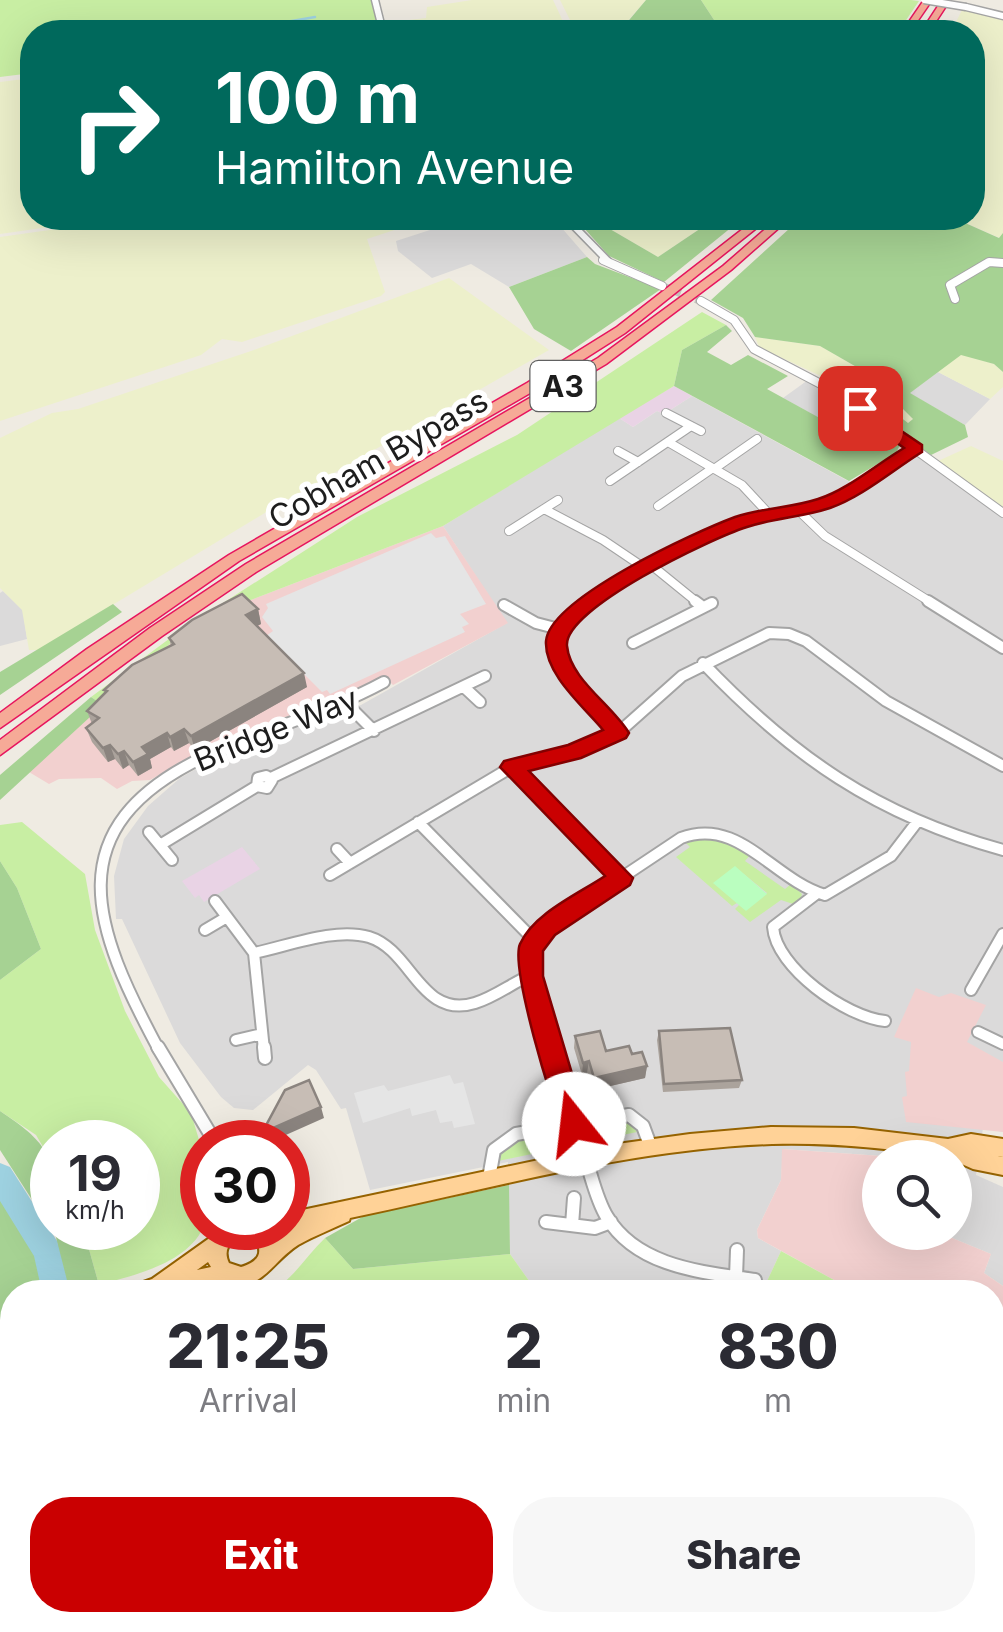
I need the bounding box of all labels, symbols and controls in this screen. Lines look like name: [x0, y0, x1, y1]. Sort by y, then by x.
text: 100 m: [215, 55, 420, 140]
icon: right: [50, 60, 180, 190]
text: Hamilton Avenue: [215, 140, 574, 195]
road number: A3: [530, 361, 596, 411]
pin: [818, 366, 903, 451]
street label: Cobham Bypass: [261, 380, 495, 538]
icon: arrive: [833, 381, 888, 436]
street label: Bridge Way: [188, 678, 364, 780]
position arrow: [522, 1072, 626, 1176]
speed limit sign: 30: [180, 1120, 310, 1250]
map controls: [862, 1140, 972, 1250]
button: search: [862, 1140, 972, 1250]
text: 19: [68, 1143, 122, 1203]
text: km/h: [65, 1195, 125, 1225]
text: 21:25: [167, 1310, 330, 1382]
text: 2: [505, 1310, 543, 1382]
text: 830: [718, 1310, 838, 1382]
text: Arrival: [199, 1381, 297, 1420]
text: min: [496, 1381, 551, 1420]
text: m: [764, 1381, 792, 1420]
button: Exit: [30, 1497, 493, 1612]
button: Share: [513, 1497, 975, 1612]

